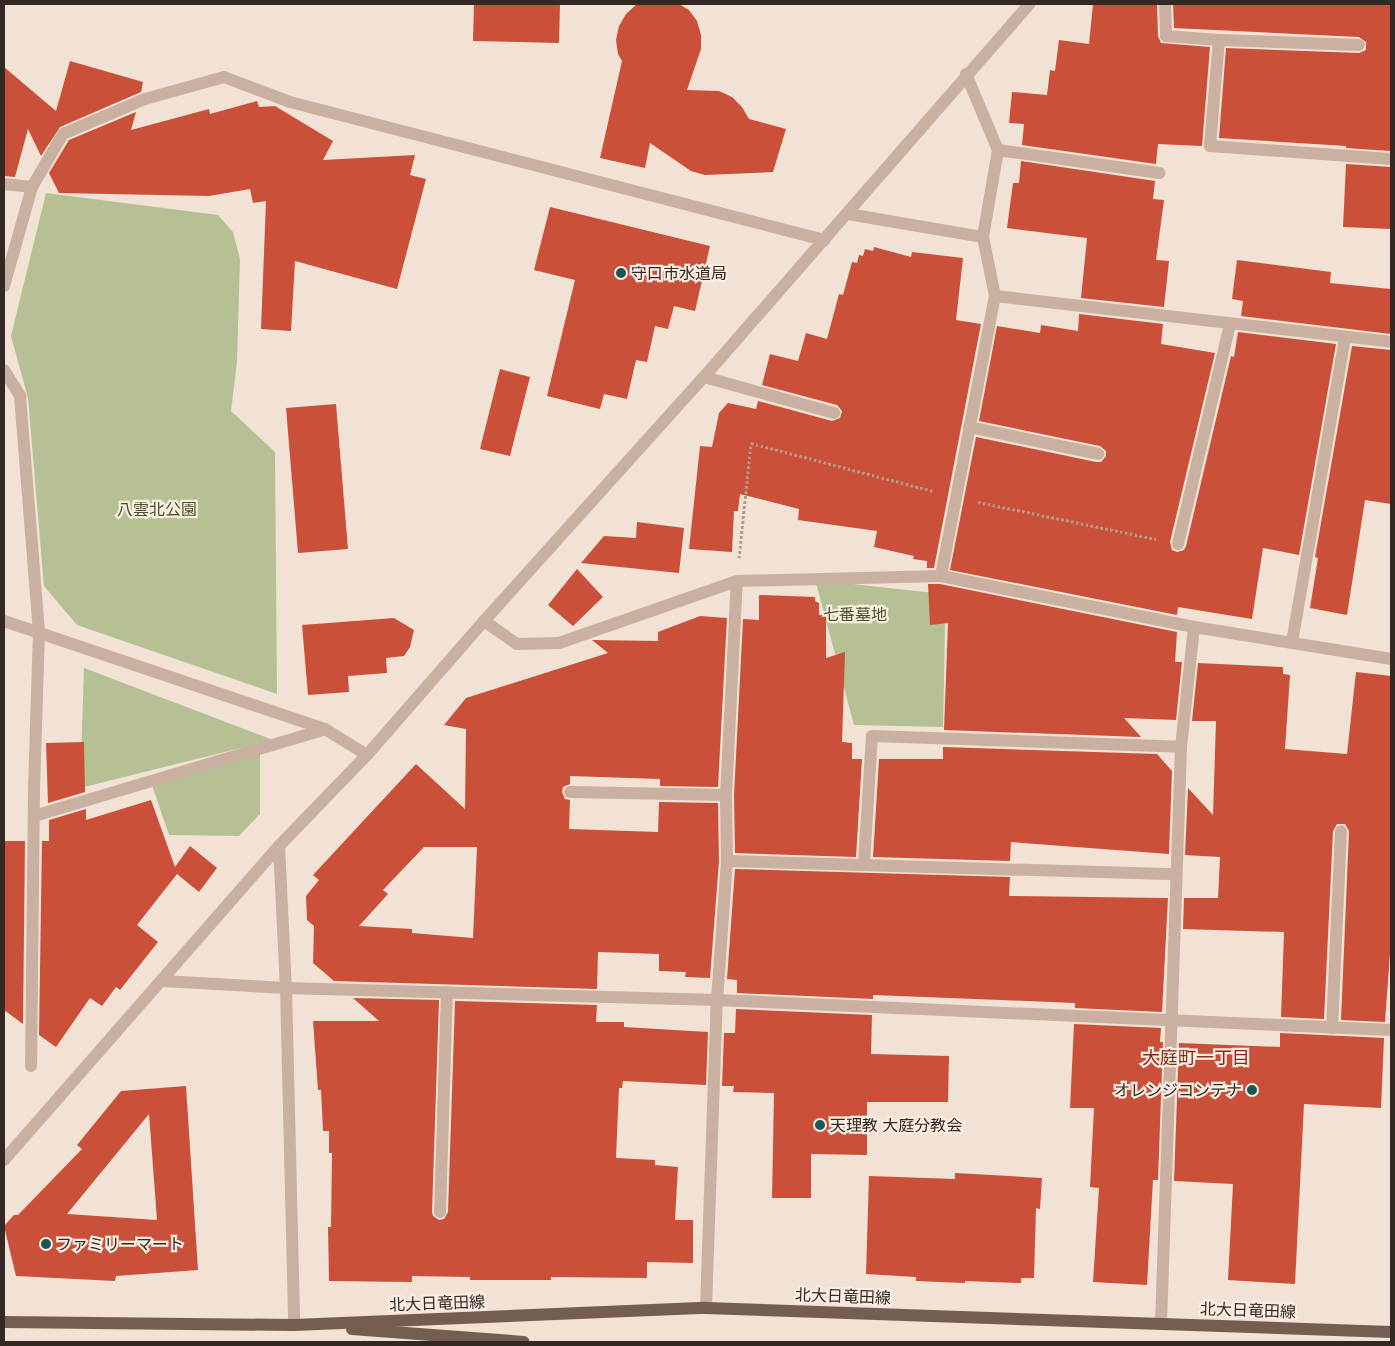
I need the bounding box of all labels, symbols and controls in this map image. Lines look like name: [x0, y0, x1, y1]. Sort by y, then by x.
place label: 守口市水道局: [631, 263, 727, 283]
marker: 守口市水道局: [615, 267, 627, 279]
park label: 八雲北公園: [117, 499, 197, 519]
park label: 七番墓地: [823, 604, 887, 624]
district label: 大庭町一丁目: [1142, 1047, 1250, 1069]
place label: オレンジコンテナ: [1114, 1080, 1242, 1100]
marker: オレンジコンテナ: [1246, 1084, 1258, 1096]
place label: 天理教 大庭分教会: [830, 1115, 962, 1135]
marker: 天理教 大庭分教会: [814, 1119, 826, 1131]
place label: ファミリーマート: [56, 1234, 184, 1254]
marker: ファミリーマート: [40, 1238, 52, 1250]
street label: 北大日竜田線: [795, 1285, 891, 1307]
street label: 北大日竜田線: [389, 1292, 485, 1314]
street label: 北大日竜田線: [1200, 1299, 1296, 1321]

